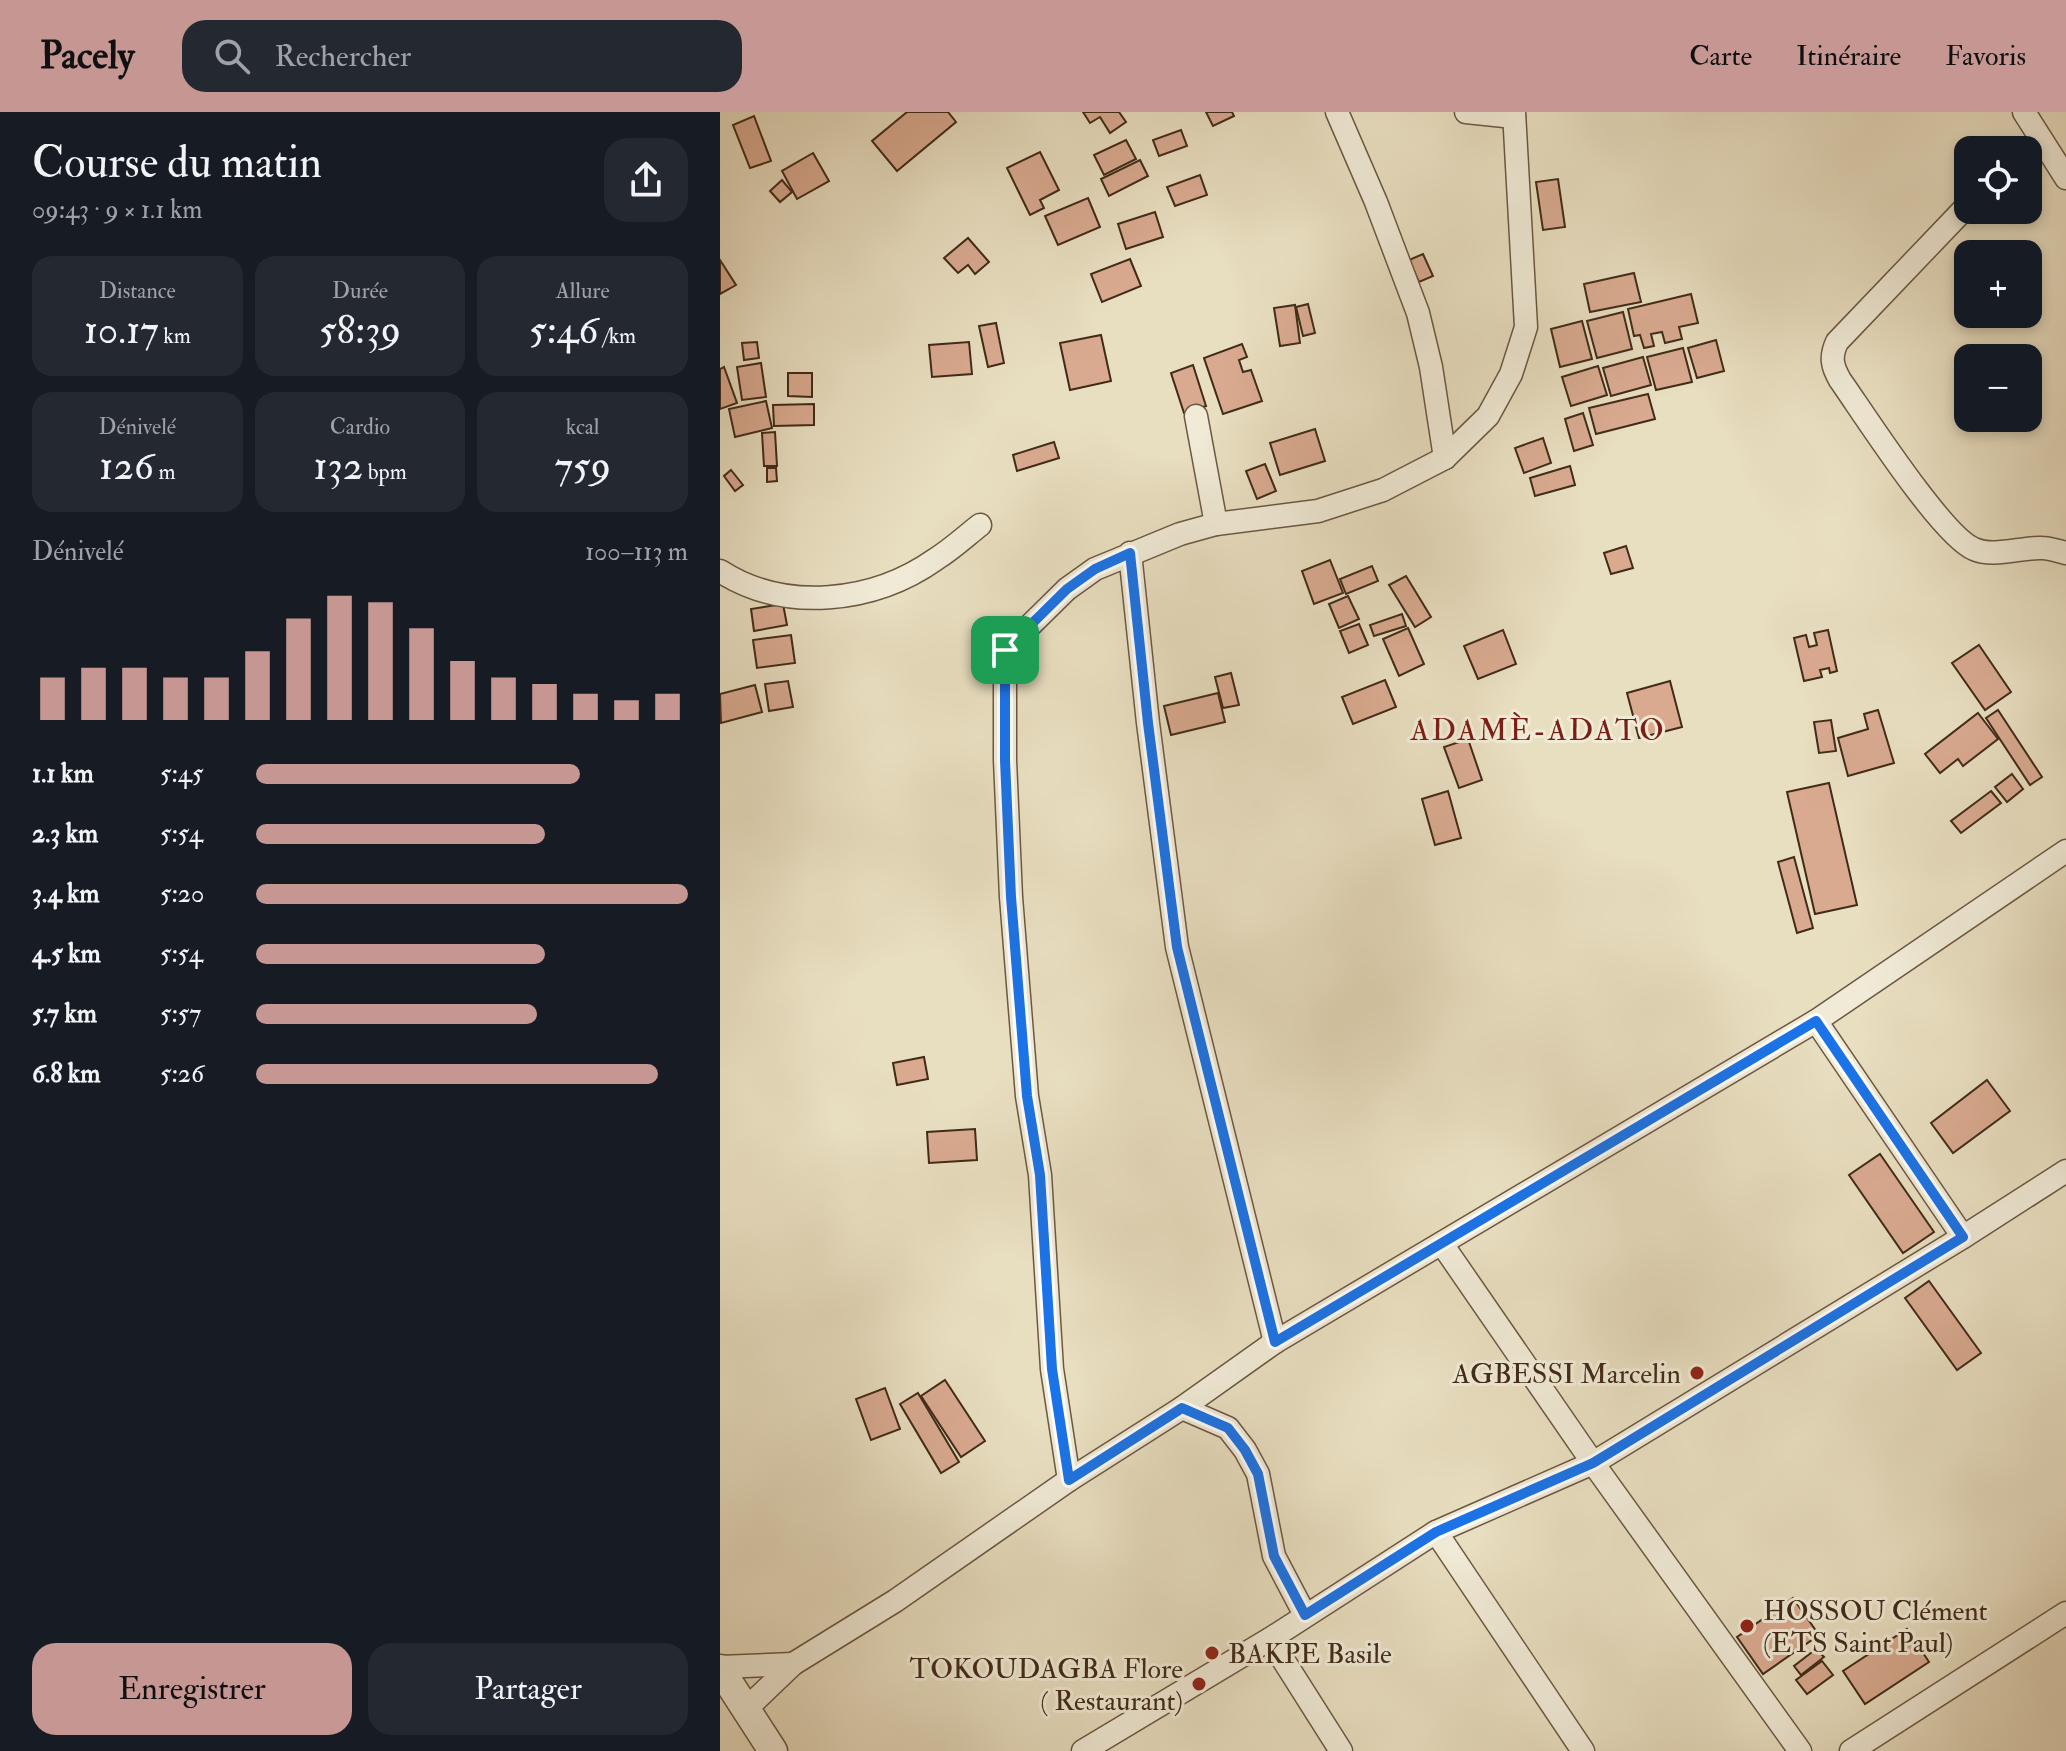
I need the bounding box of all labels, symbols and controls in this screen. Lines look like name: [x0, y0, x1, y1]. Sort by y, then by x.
search box: [182, 20, 742, 92]
text: Pacely: [40, 32, 134, 80]
icon: search: [210, 34, 254, 78]
text: Rechercher: [274, 38, 411, 75]
text: Carte: [1689, 39, 1752, 74]
text: Itinéraire: [1796, 39, 1901, 74]
text: Favoris: [1945, 39, 2026, 74]
text: Course du matin: [32, 136, 322, 191]
map controls: [1954, 136, 2042, 432]
button: locate: [1954, 136, 2042, 224]
button: share: [604, 138, 688, 222]
text: 09:43 · 9 × 1.1 km: [32, 194, 202, 226]
button: +: [1954, 240, 2042, 328]
text: Distance: [99, 277, 176, 305]
text: Durée: [332, 277, 388, 305]
text: Allure: [556, 277, 610, 305]
text: 10.17: [84, 305, 159, 356]
text: 58:39: [319, 305, 401, 356]
text: 5:46: [529, 305, 598, 356]
text: km: [159, 322, 191, 350]
text: /km: [598, 322, 636, 350]
button: −: [1954, 344, 2042, 432]
text: Dénivelé: [99, 413, 176, 441]
text: Cardio: [330, 413, 390, 441]
text: kcal: [566, 413, 600, 441]
text: 126: [99, 441, 154, 492]
text: 132: [313, 441, 363, 492]
text: 759: [554, 441, 611, 492]
text: m: [154, 458, 176, 486]
text: bpm: [363, 458, 407, 486]
text: Dénivelé: [32, 536, 124, 568]
text: 100–113 m: [585, 536, 688, 568]
pin: [971, 616, 1039, 684]
icon: arrive: [983, 628, 1027, 672]
district label: ADAMÈ-ADATO: [1409, 712, 1666, 749]
text: 1.1 km: [32, 758, 94, 790]
text: 5:45: [160, 758, 203, 790]
text: 2.3 km: [32, 818, 98, 850]
text: 5:54: [160, 818, 203, 850]
text: 3.4 km: [32, 878, 99, 910]
text: 5:20: [160, 878, 204, 910]
text: 4.5 km: [32, 938, 101, 970]
text: 5:54: [160, 938, 203, 970]
text: 5.7 km: [32, 998, 97, 1030]
text: 5:57: [160, 998, 201, 1030]
text: 6.8 km: [32, 1058, 100, 1090]
text: 5:26: [160, 1058, 204, 1090]
place label: AGBESSI Marcelin: [1452, 1357, 1681, 1392]
marker: AGBESSI Marcelin: [1688, 1364, 1706, 1382]
place label: HOSSOU Clément (ETS Saint Paul): [1763, 1594, 1988, 1661]
marker: HOSSOU Clément (ETS Saint Paul): [1738, 1617, 1756, 1635]
place label: BAKPE Basile: [1228, 1637, 1392, 1672]
button: Enregistrer: [32, 1643, 352, 1735]
button: Partager: [368, 1643, 688, 1735]
marker: BAKPE Basile: [1203, 1644, 1221, 1662]
place label: TOKOUDAGBA Flore ( Restaurant): [909, 1652, 1183, 1719]
marker: TOKOUDAGBA Flore ( Restaurant): [1190, 1675, 1208, 1693]

